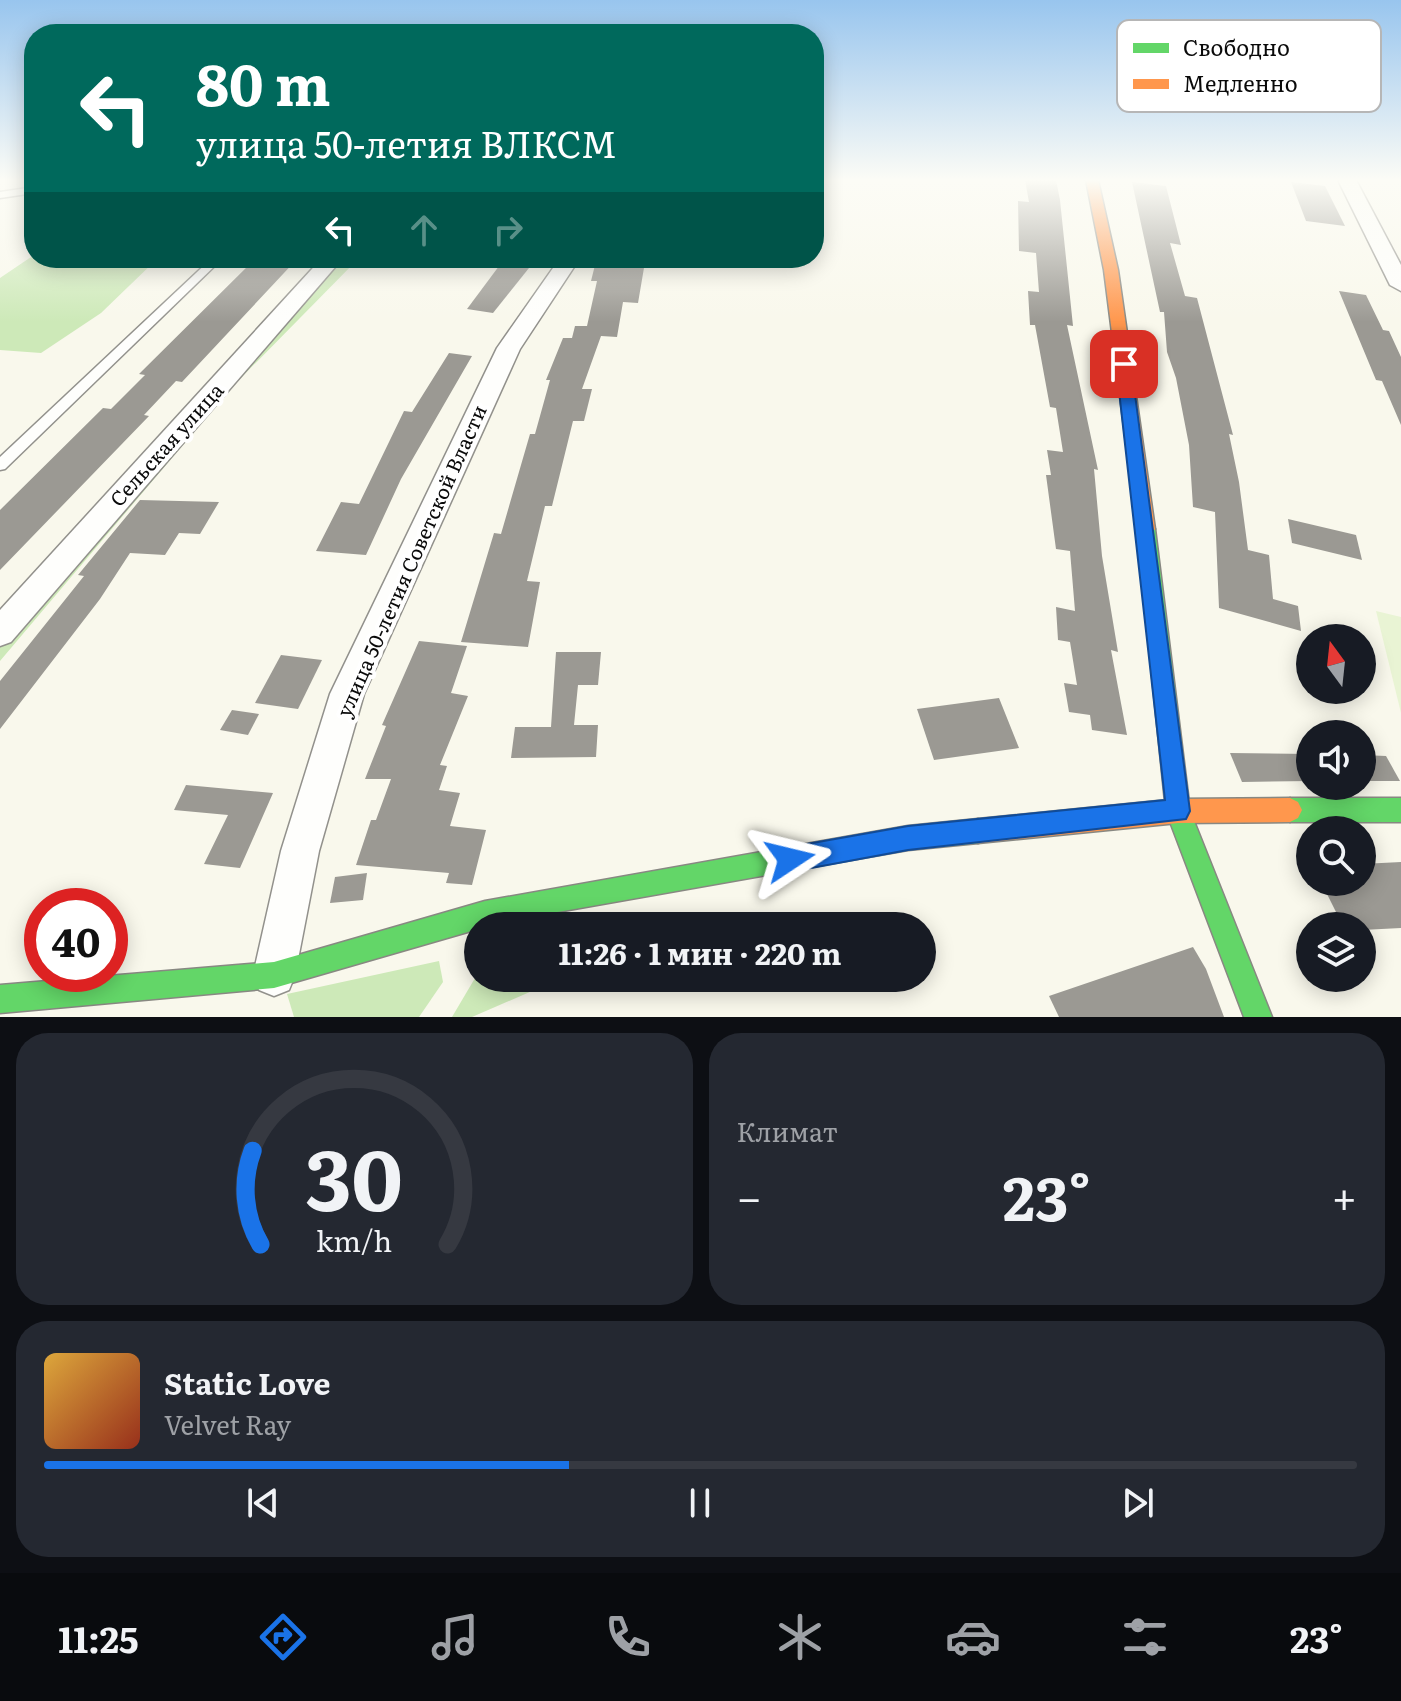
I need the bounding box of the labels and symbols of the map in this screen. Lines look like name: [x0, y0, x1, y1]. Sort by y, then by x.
legend: [1117, 20, 1381, 112]
text: Свободно: [1183, 30, 1290, 63]
text: Медленно: [1183, 66, 1298, 99]
pin: [1090, 330, 1158, 398]
street label: Сельская улица: [102, 375, 229, 512]
street label: улица 50-летия Советской Власти: [328, 399, 493, 721]
north arrow: [1296, 624, 1376, 704]
position arrow: [748, 817, 832, 901]
speed limit sign: 40: [24, 888, 128, 992]

